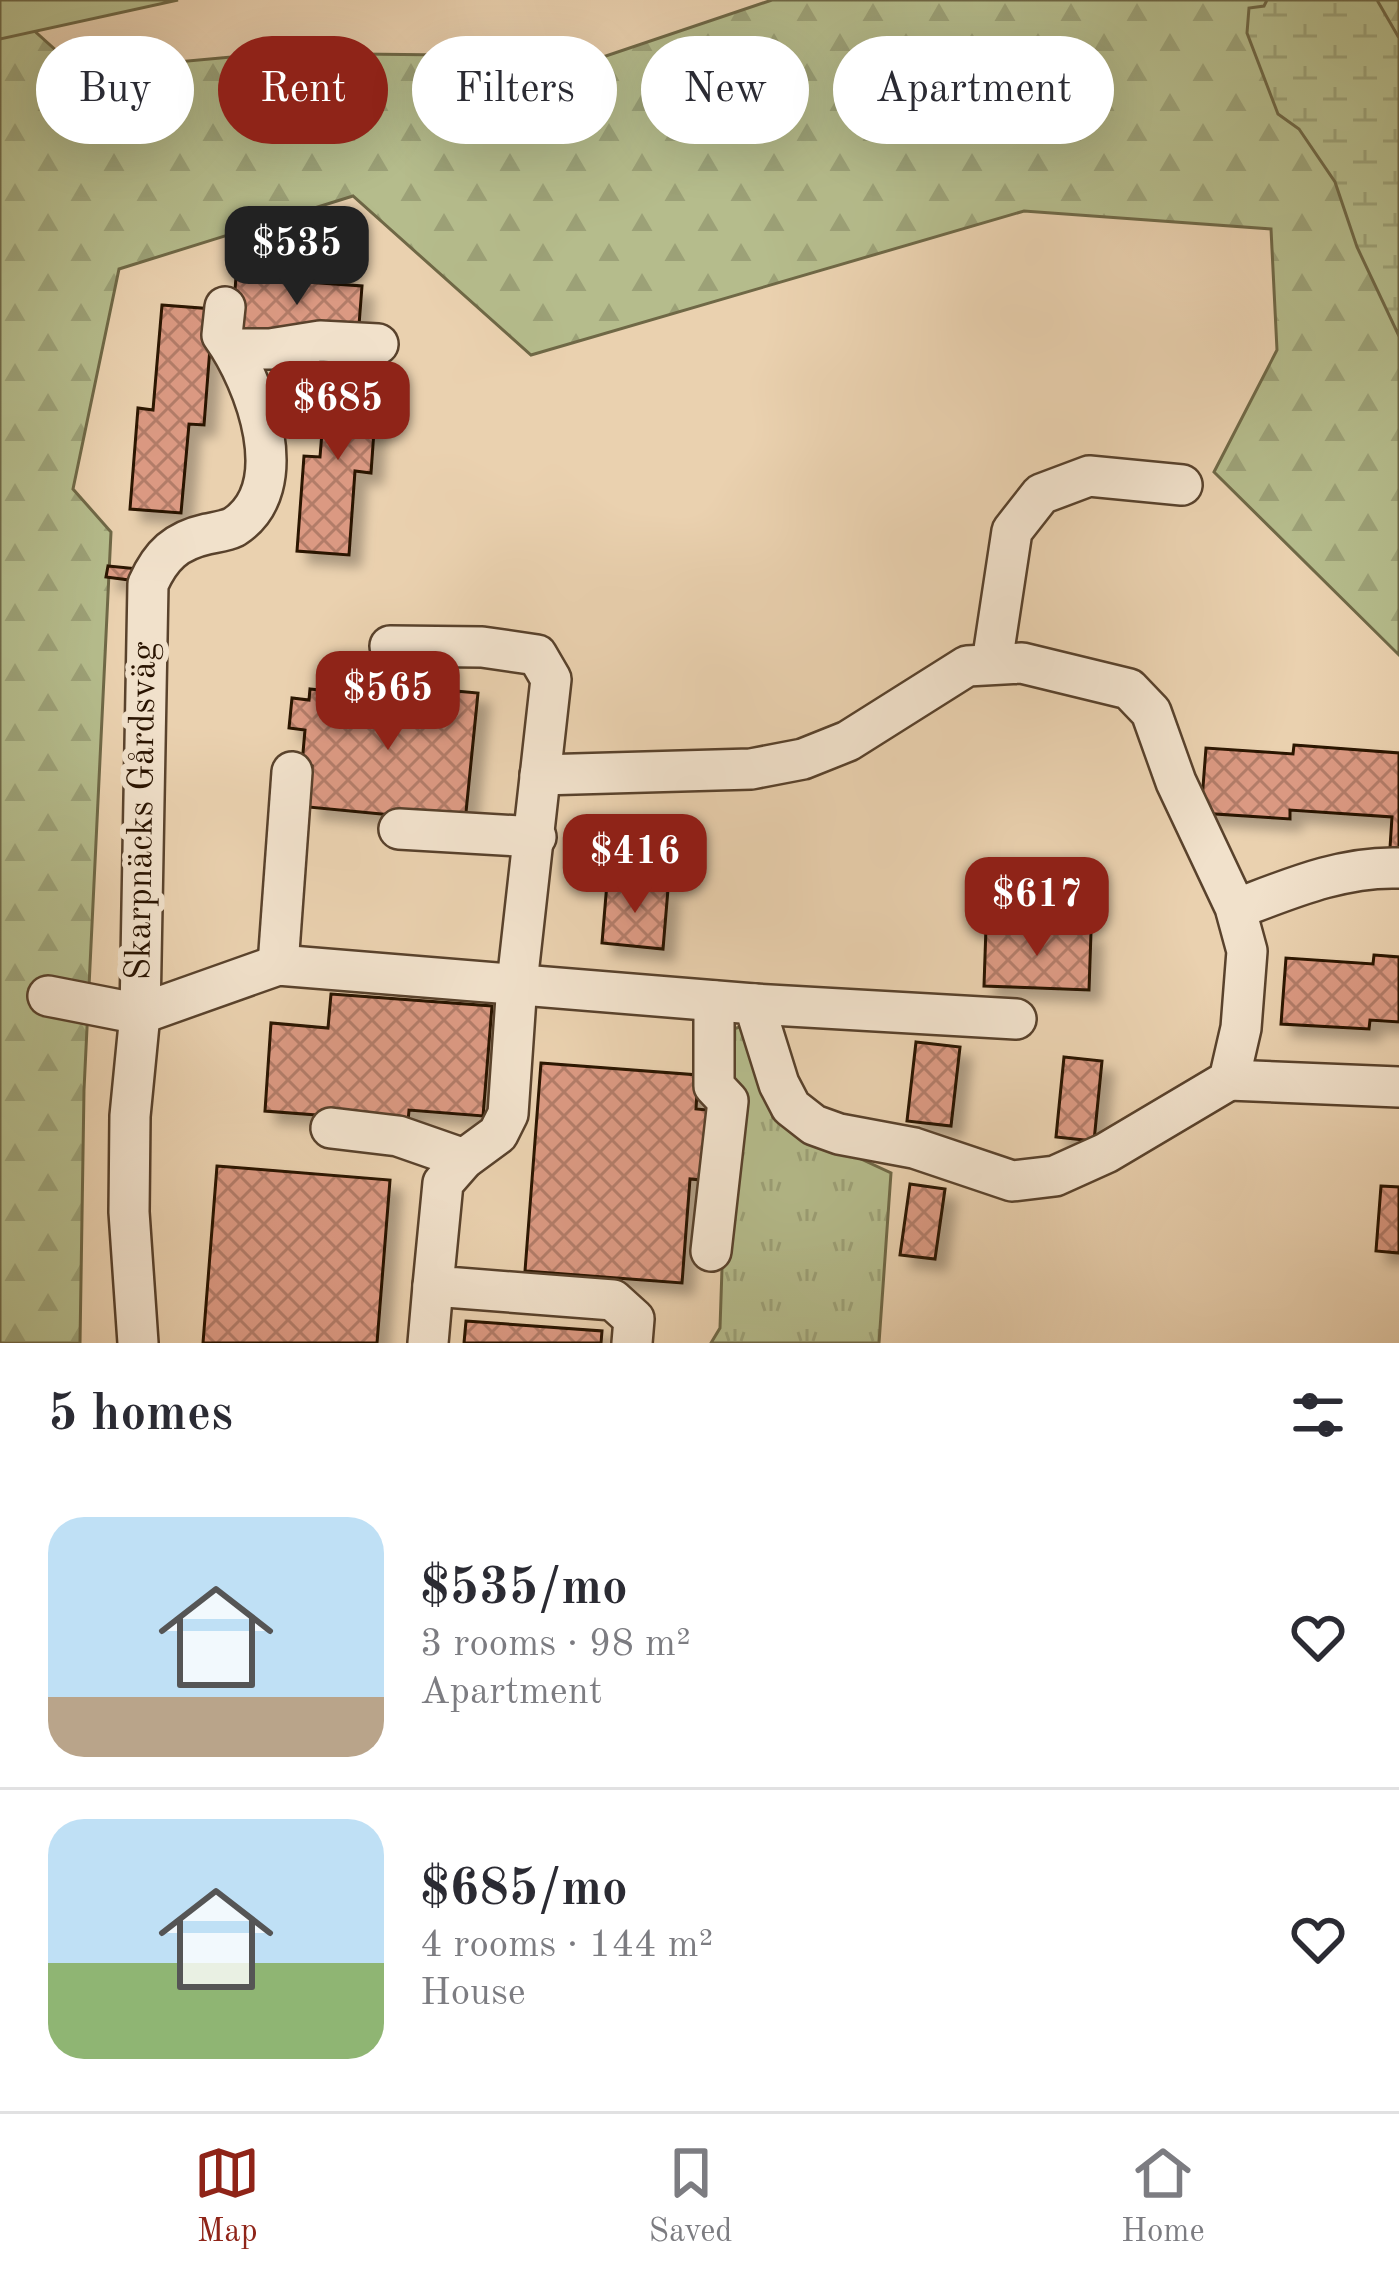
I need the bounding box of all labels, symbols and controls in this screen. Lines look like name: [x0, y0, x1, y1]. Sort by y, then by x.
chip: Buy: [36, 36, 194, 144]
chip: Rent: [218, 36, 388, 144]
chip: Filters: [412, 36, 617, 144]
chip: New: [641, 36, 809, 144]
chip: Apartment: [833, 36, 1114, 144]
pin: $535: [226, 206, 368, 308]
text: $535: [252, 225, 342, 264]
pin: $685: [267, 361, 409, 463]
text: $685: [293, 380, 383, 419]
street label: Skarpnäcks Gårdsväg: [122, 641, 164, 981]
pin: $565: [317, 651, 459, 753]
text: $565: [343, 670, 433, 709]
pin: $416: [564, 814, 706, 916]
text: $416: [590, 833, 680, 872]
pin: $617: [966, 857, 1108, 959]
text: $617: [992, 876, 1082, 915]
icon: filters: [1285, 1382, 1351, 1448]
text: 5 homes: [48, 1390, 233, 1441]
text: $535/mo: [420, 1564, 628, 1615]
icon: home: [144, 1565, 288, 1709]
icon: heart: [1285, 1604, 1351, 1670]
text: 3 rooms · 98 m²: [420, 1625, 691, 1664]
text: Apartment: [420, 1673, 603, 1712]
text: $685/mo: [420, 1865, 628, 1916]
icon: home: [144, 1867, 288, 2011]
icon: heart: [1285, 1906, 1351, 1972]
text: 4 rooms · 144 m²: [420, 1926, 713, 1965]
text: House: [420, 1974, 526, 2013]
tab: Map: [194, 2140, 260, 2253]
tab: Saved: [649, 2140, 733, 2253]
tab: Home: [1121, 2140, 1205, 2253]

